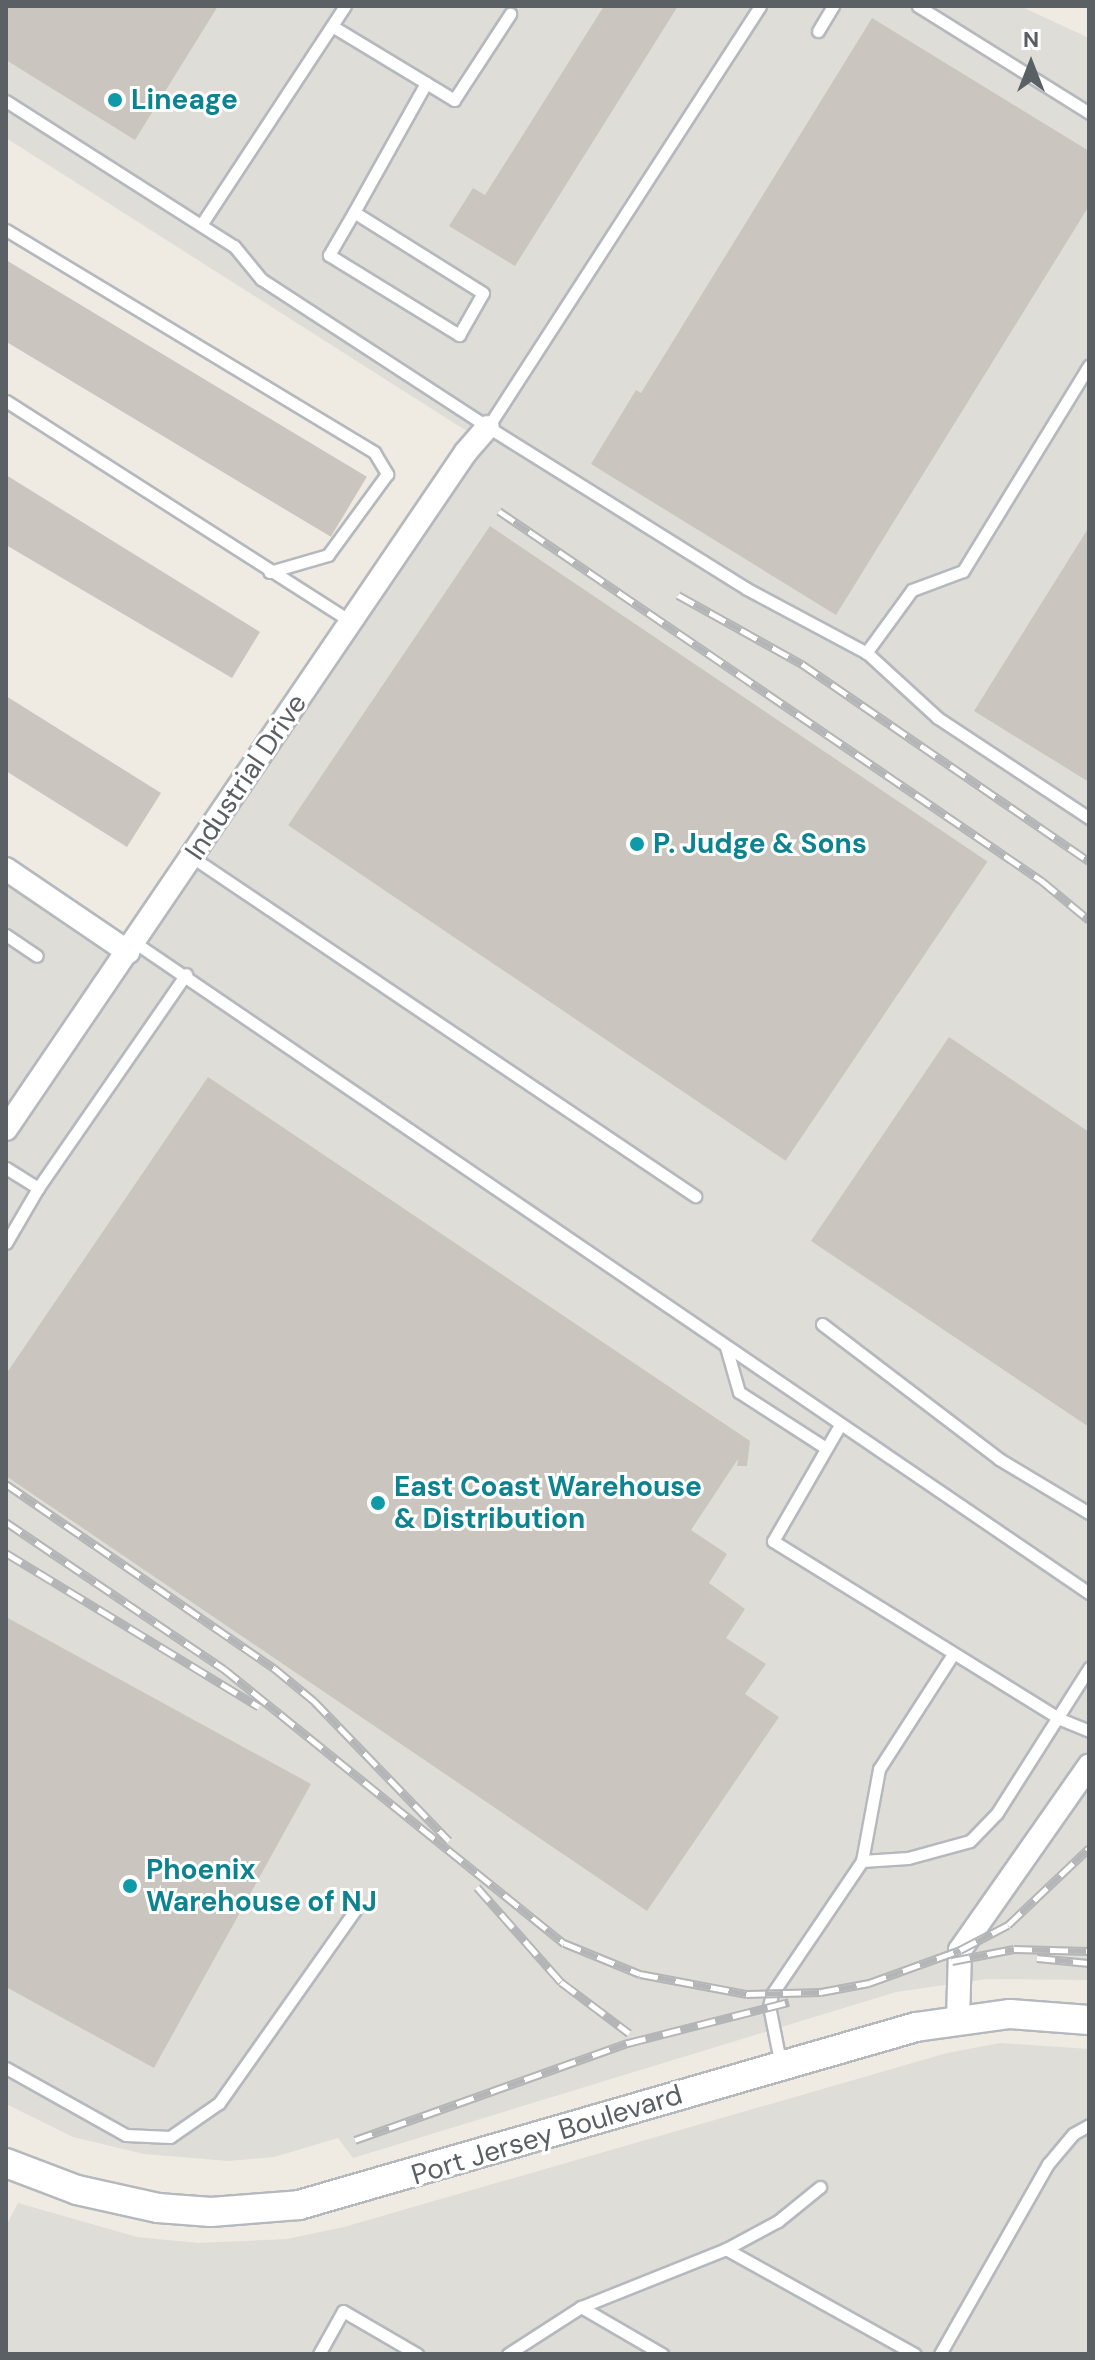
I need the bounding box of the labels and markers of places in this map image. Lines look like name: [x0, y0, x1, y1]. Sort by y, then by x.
place label: Lineage: [131, 83, 238, 117]
marker: Lineage: [106, 91, 124, 109]
place label: P. Judge & Sons: [653, 827, 867, 861]
marker: P. Judge & Sons: [628, 835, 646, 853]
place label: East Coast Warehouse & Distribution: [394, 1470, 702, 1536]
marker: East Coast Warehouse & Distribution: [369, 1494, 387, 1512]
place label: Phoenix Warehouse of NJ: [146, 1853, 377, 1919]
marker: Phoenix Warehouse of NJ: [121, 1877, 139, 1895]

